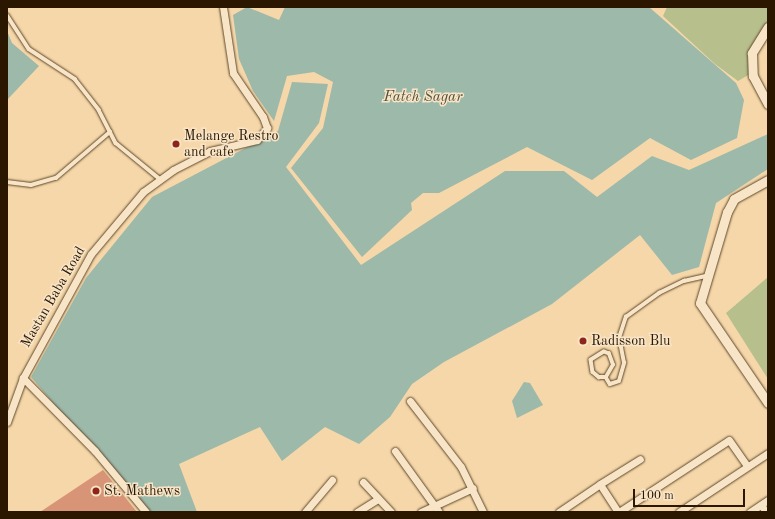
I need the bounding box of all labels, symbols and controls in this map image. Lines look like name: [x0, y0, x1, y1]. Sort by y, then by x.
water label: Fateh Sagar: [383, 89, 463, 107]
place label: Melange Restro and cafe: [184, 128, 278, 160]
marker: Melange Restro and cafe: [171, 139, 181, 149]
street label: Mastan Baba Road: [17, 244, 89, 350]
place label: Radisson Blu: [591, 333, 671, 349]
marker: Radisson Blu: [578, 336, 588, 346]
scale bar: [635, 481, 747, 507]
place label: St. Mathews: [104, 483, 180, 499]
marker: St. Mathews: [91, 486, 101, 496]
text: 100 m: [640, 490, 674, 502]

